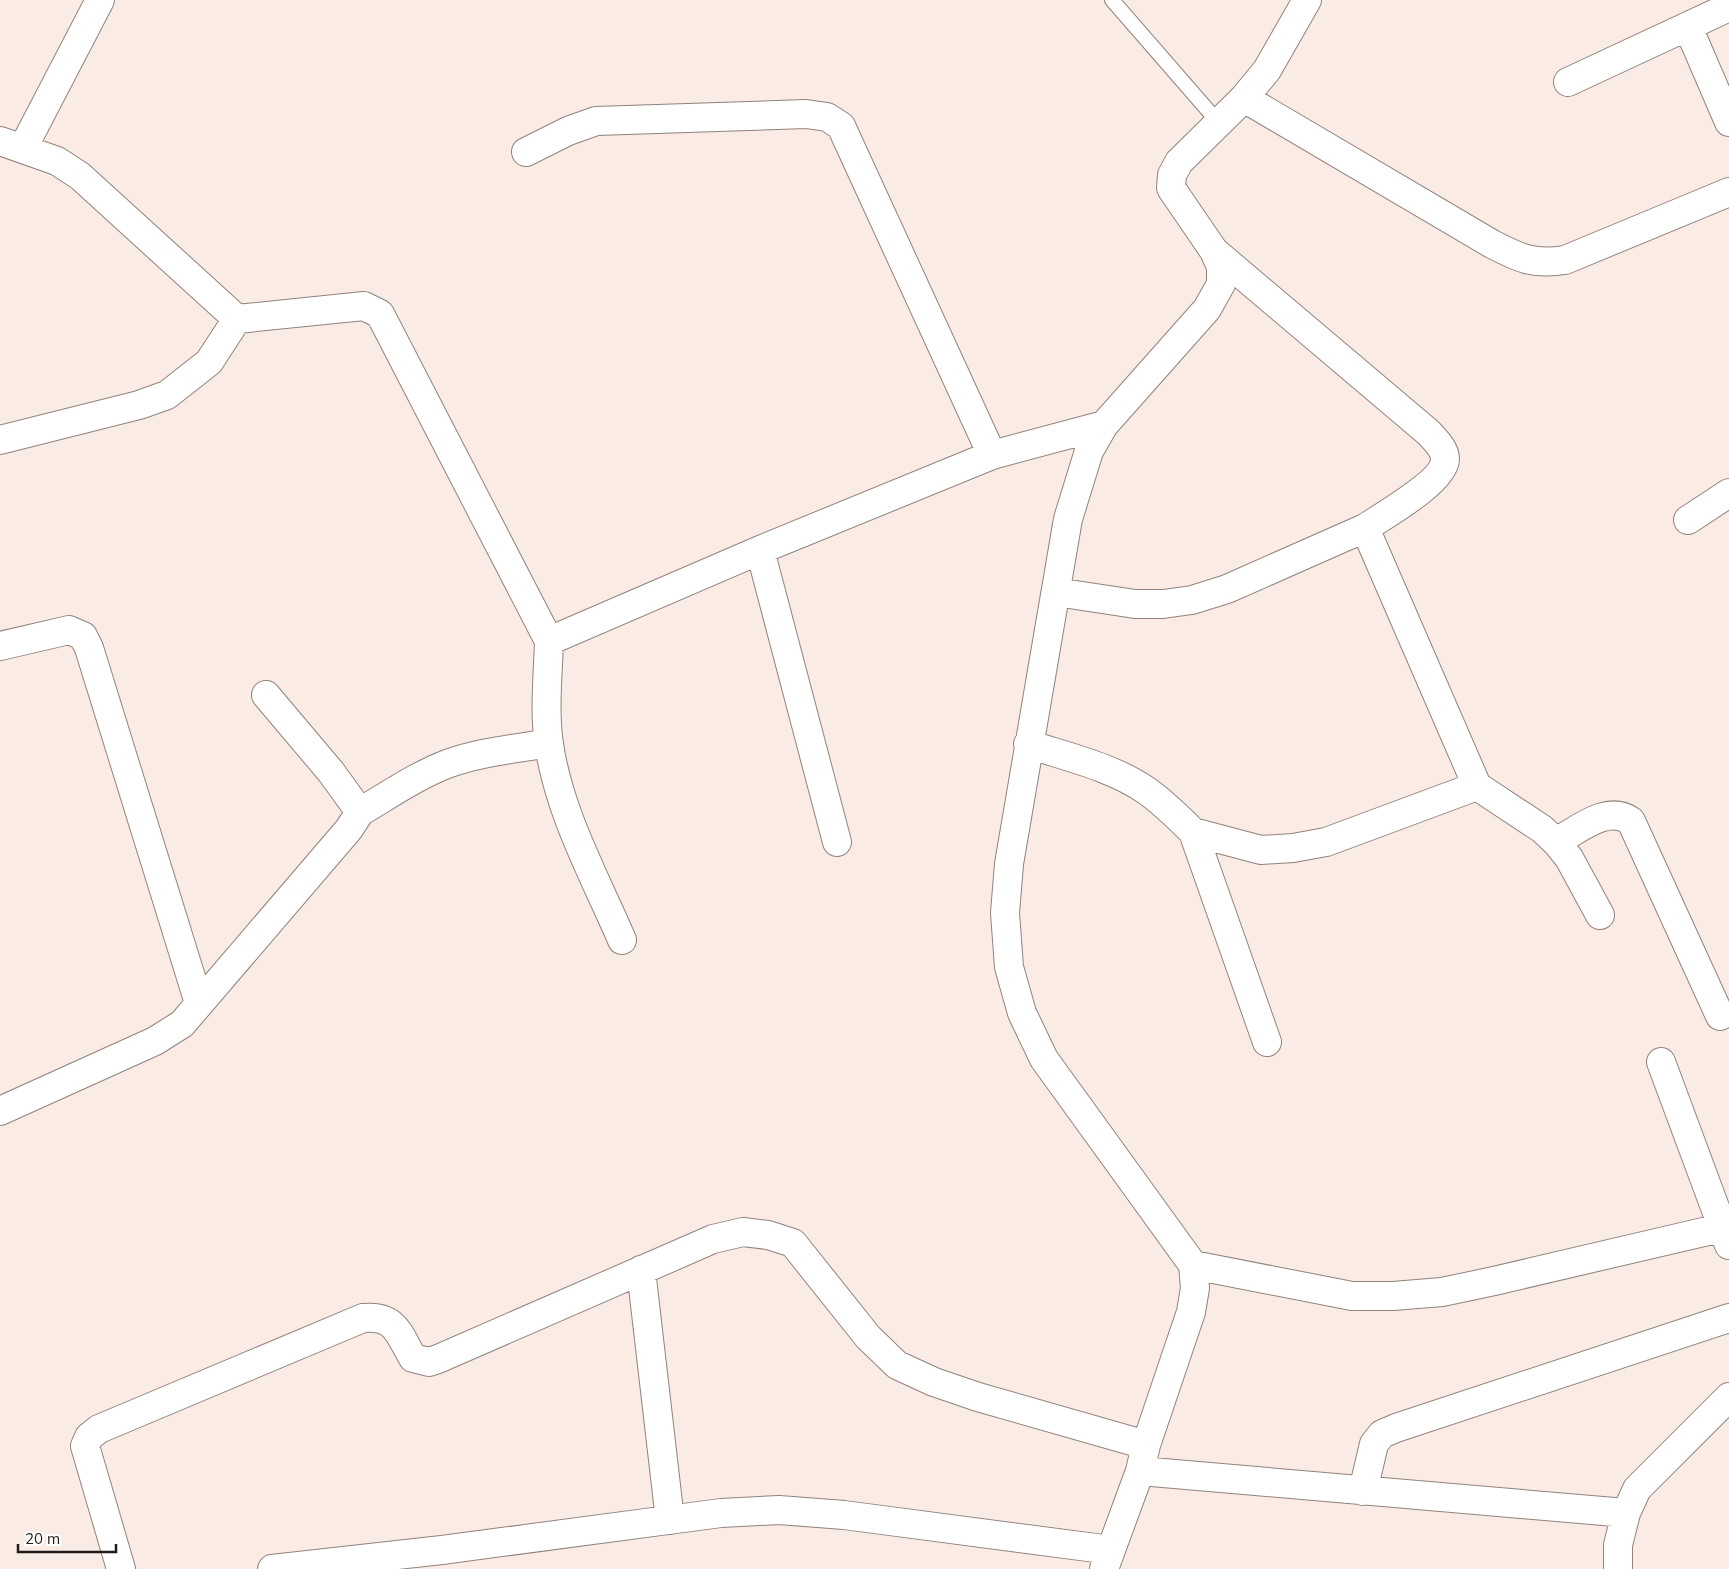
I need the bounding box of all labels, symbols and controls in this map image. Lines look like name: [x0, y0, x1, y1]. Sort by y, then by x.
scale bar: [18, 1522, 115, 1554]
text: 20 m: [25, 1529, 60, 1548]

